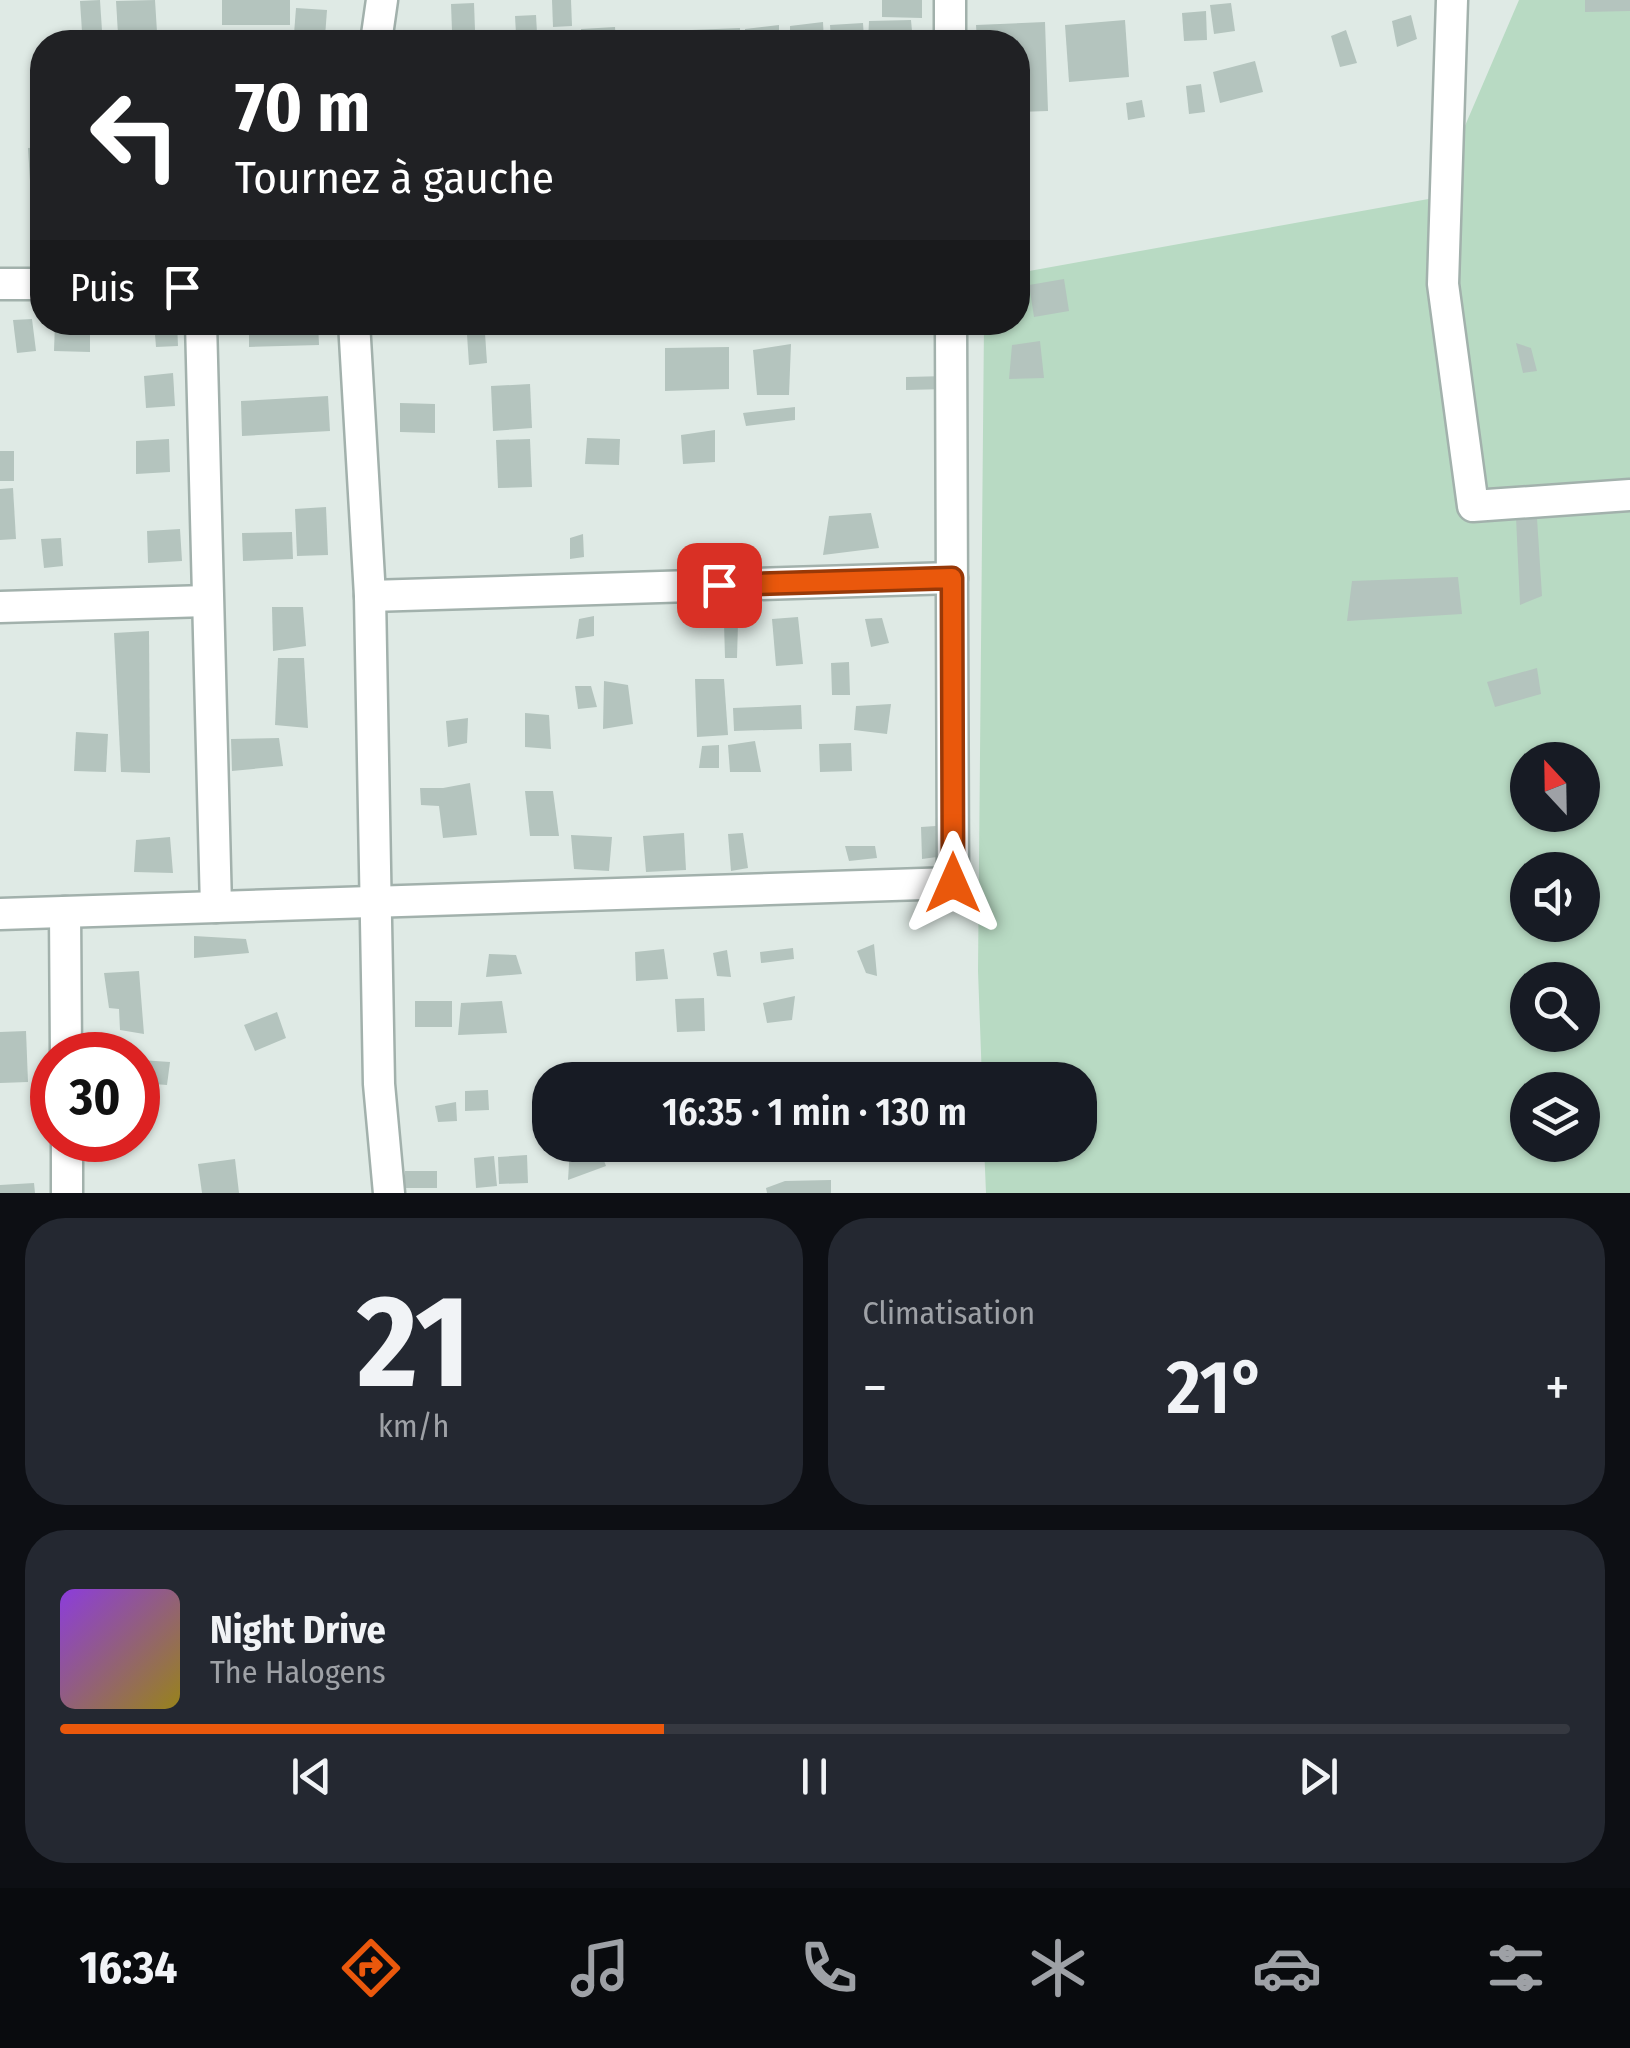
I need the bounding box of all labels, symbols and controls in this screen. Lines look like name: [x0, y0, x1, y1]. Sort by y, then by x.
text: 70 m: [235, 66, 370, 150]
icon: left: [70, 70, 200, 200]
text: Tournez à gauche: [235, 151, 554, 205]
icon: arrive: [155, 260, 210, 315]
text: Puis: [70, 265, 135, 311]
pin: [677, 543, 762, 628]
icon: arrive: [692, 558, 747, 613]
north arrow: [1510, 742, 1600, 832]
map controls: [1510, 742, 1600, 1162]
position arrow: [901, 831, 1005, 935]
button: sound: [1510, 852, 1600, 942]
button: search: [1510, 962, 1600, 1052]
speed limit sign: 30: [30, 1032, 160, 1162]
button: layers: [1510, 1072, 1600, 1162]
text: 16:35 · 1 min · 130 m: [662, 1089, 967, 1135]
text: 21: [357, 1264, 470, 1420]
text: Climatisation: [863, 1294, 1035, 1332]
text: 21°: [1166, 1343, 1266, 1433]
text: −: [863, 1355, 887, 1421]
text: +: [1545, 1355, 1570, 1421]
text: km/h: [378, 1407, 449, 1445]
text: Night Drive: [210, 1607, 386, 1653]
text: The Halogens: [210, 1653, 386, 1691]
icon: previous: [284, 1749, 339, 1804]
icon: pause: [787, 1749, 842, 1804]
icon: next: [1291, 1749, 1346, 1804]
icon: directions: [336, 1933, 406, 2003]
icon: music: [565, 1933, 635, 2003]
icon: phone: [794, 1933, 864, 2003]
icon: climate: [1023, 1933, 1093, 2003]
icon: car: [1252, 1933, 1322, 2003]
icon: filters: [1481, 1933, 1551, 2003]
text: 16:34: [79, 1941, 177, 1995]

